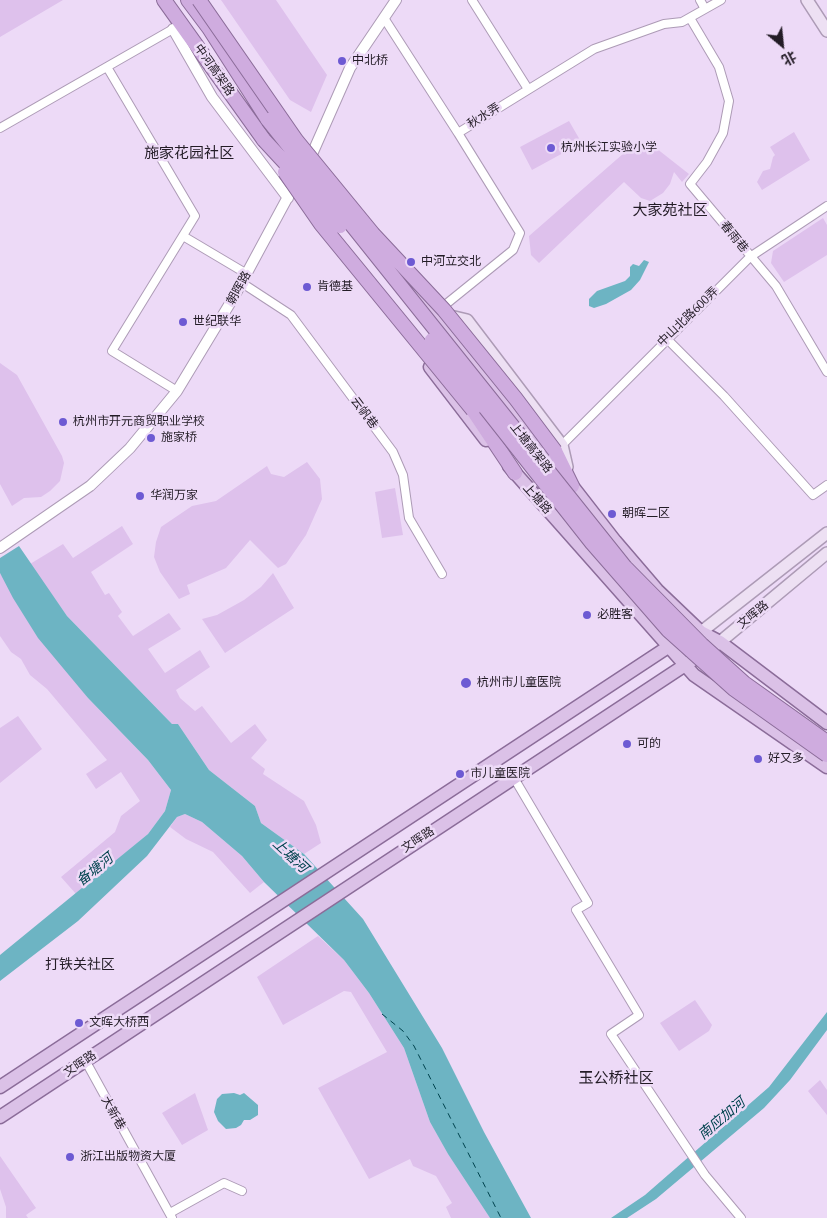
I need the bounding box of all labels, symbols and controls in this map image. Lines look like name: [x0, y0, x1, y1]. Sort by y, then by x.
north arrow: [757, 20, 807, 70]
street label: 中河高架路: [191, 41, 237, 99]
text: 北: [779, 47, 800, 70]
place label: 中北桥: [352, 54, 388, 68]
marker: 中北桥: [336, 55, 348, 67]
street label: 秋水弄: [465, 100, 503, 132]
place label: 杭州长江实验小学: [561, 141, 657, 155]
marker: 杭州长江实验小学: [545, 142, 557, 154]
district label: 施家花园社区: [144, 145, 234, 163]
district label: 大家苑社区: [633, 202, 707, 220]
street label: 春雨巷: [717, 218, 751, 256]
place label: 中河立交北: [421, 255, 481, 269]
marker: 中河立交北: [405, 256, 417, 268]
street label: 朝晖路: [224, 269, 254, 307]
place label: 肯德基: [317, 280, 353, 294]
marker: 肯德基: [301, 281, 313, 293]
street label: 中山北路600弄: [655, 284, 721, 350]
place label: 世纪联华: [193, 315, 241, 329]
marker: 世纪联华: [177, 316, 189, 328]
street label: 云帆巷: [347, 394, 381, 432]
place label: 杭州市开元商贸职业学校: [73, 415, 205, 429]
marker: 杭州市开元商贸职业学校: [57, 416, 69, 428]
street label: 上塘高架路: [507, 420, 555, 476]
place label: 施家桥: [161, 431, 197, 445]
marker: 施家桥: [145, 432, 157, 444]
street label: 上塘路: [520, 481, 554, 517]
place label: 华润万家: [150, 489, 198, 503]
marker: 华润万家: [134, 490, 146, 502]
place label: 朝晖二区: [622, 507, 670, 521]
marker: 朝晖二区: [606, 508, 618, 520]
street label: 文晖路: [734, 598, 772, 632]
place label: 必胜客: [597, 608, 633, 622]
marker: 必胜客: [581, 609, 593, 621]
marker: 杭州市儿童医院: [459, 676, 473, 690]
place label: 杭州市儿童医院: [477, 676, 561, 690]
place label: 可的: [637, 737, 661, 751]
marker: 可的: [621, 738, 633, 750]
place label: 好又多: [768, 752, 804, 766]
marker: 好又多: [752, 753, 764, 765]
place label: 市儿童医院: [470, 767, 530, 781]
marker: 市儿童医院: [454, 768, 466, 780]
street label: 文晖路: [399, 824, 437, 856]
water label: 上塘河: [269, 836, 311, 876]
water label: 备塘河: [73, 850, 117, 890]
district label: 打铁关社区: [45, 957, 115, 973]
place label: 文晖大桥西: [89, 1016, 149, 1030]
marker: 文晖大桥西: [73, 1017, 85, 1029]
street label: 文晖路: [61, 1048, 99, 1080]
district label: 玉公桥社区: [579, 1070, 653, 1088]
street label: 大新巷: [98, 1094, 128, 1132]
water label: 南应加河: [695, 1095, 749, 1143]
place label: 浙江出版物资大厦: [80, 1150, 176, 1164]
marker: 浙江出版物资大厦: [64, 1151, 76, 1163]

